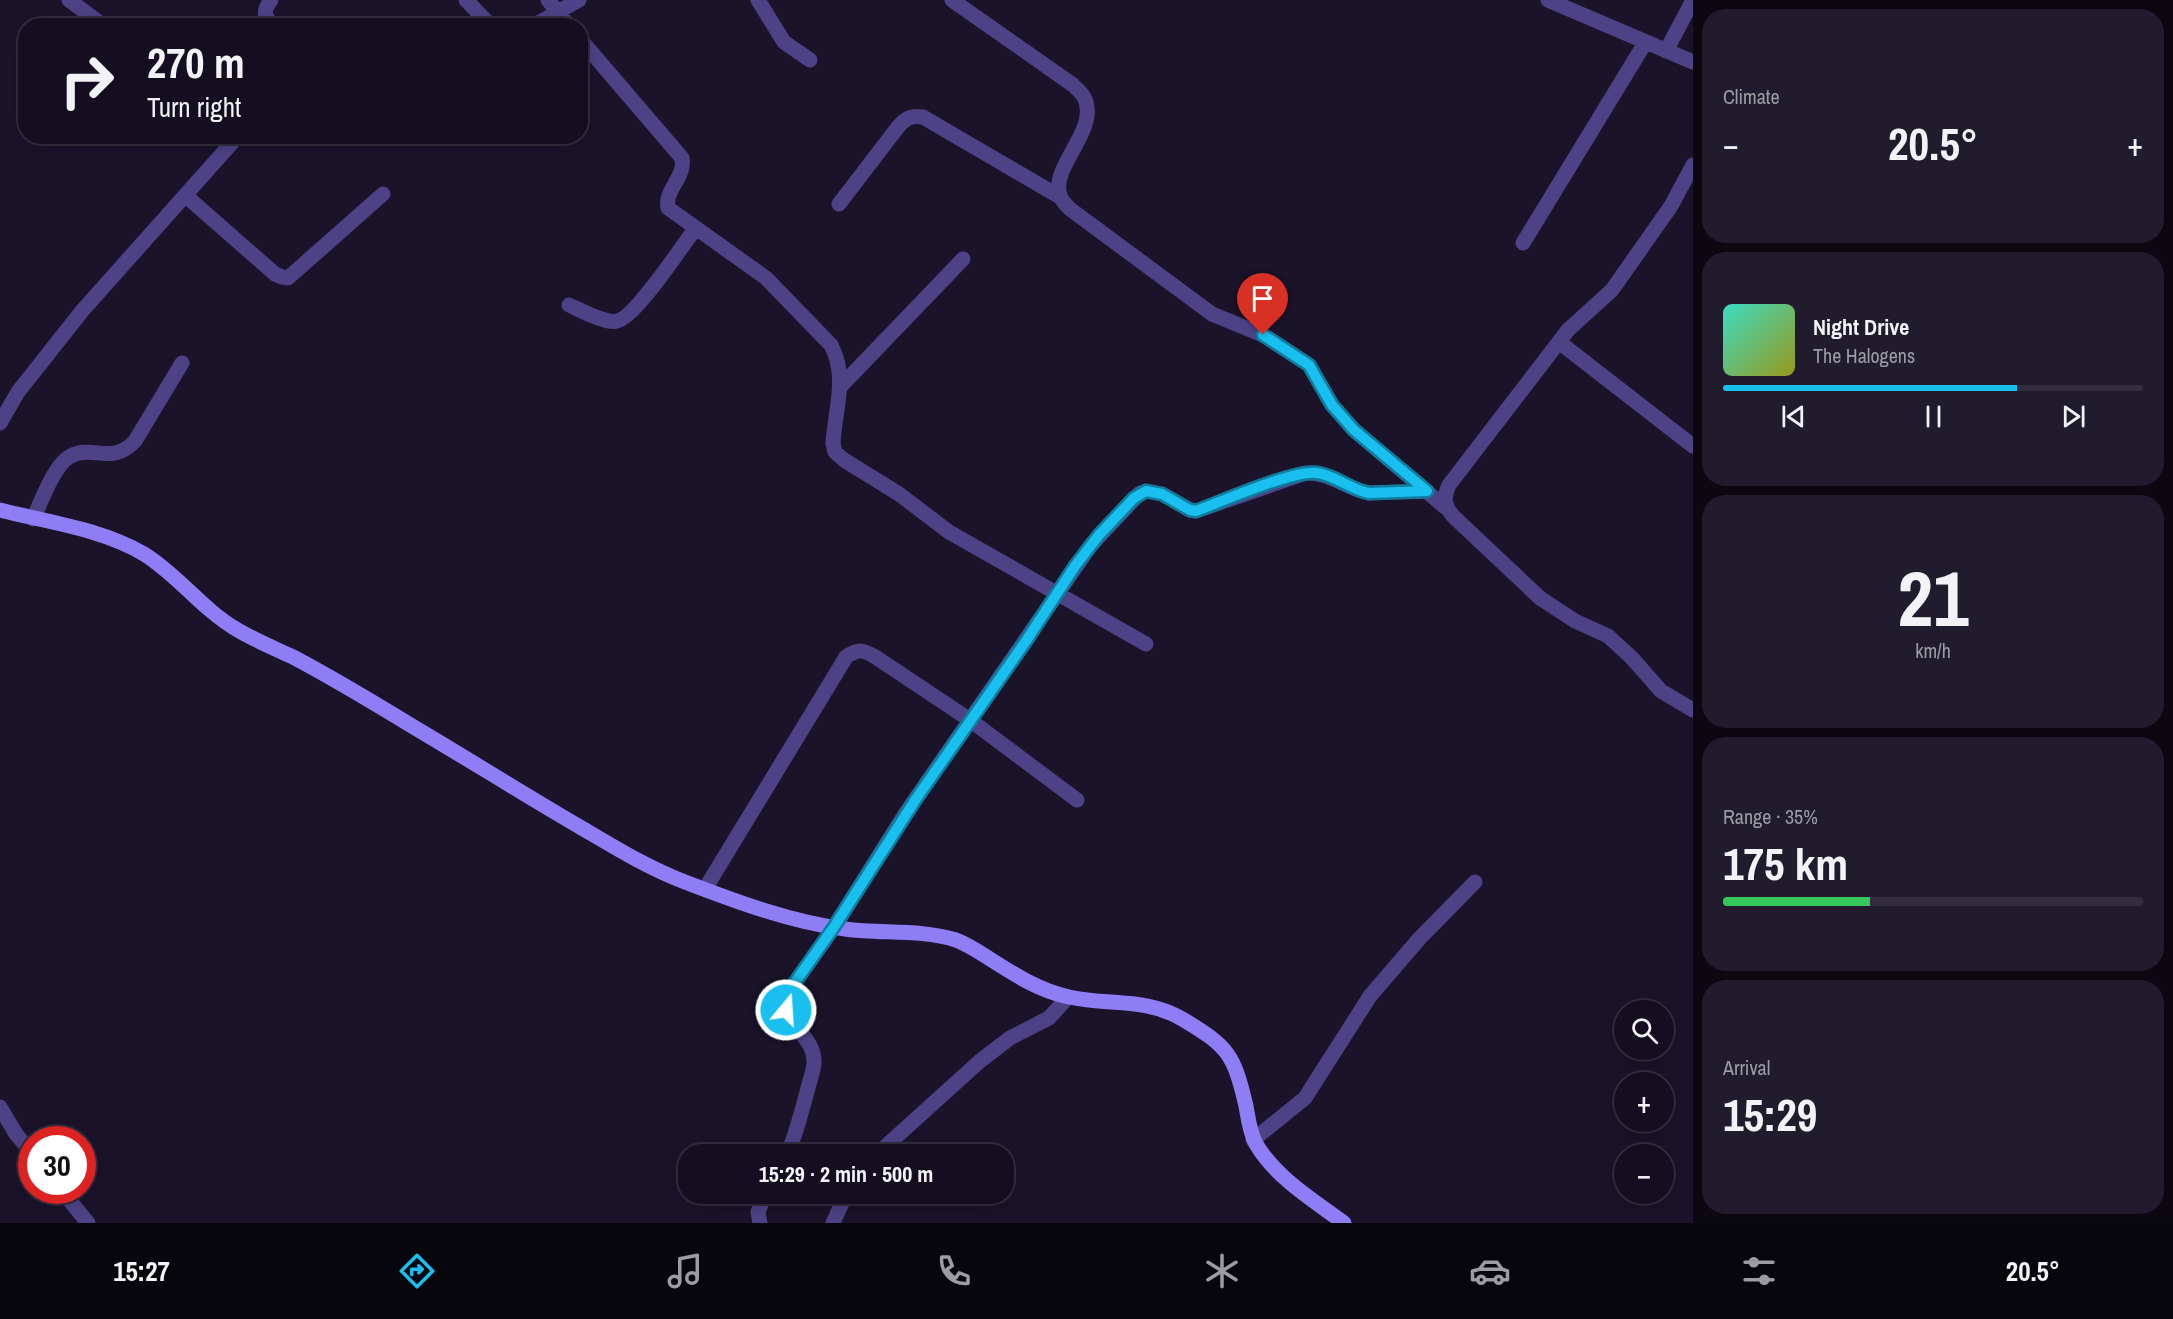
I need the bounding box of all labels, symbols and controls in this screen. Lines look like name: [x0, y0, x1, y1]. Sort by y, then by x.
text: 270 m: [147, 35, 245, 91]
icon: right: [48, 42, 126, 120]
text: Climate: [1723, 83, 1780, 110]
text: Turn right: [147, 89, 241, 125]
text: 20.5°: [1888, 113, 1978, 174]
text: −: [1723, 122, 1739, 166]
text: +: [2127, 122, 2143, 166]
pin: [1237, 273, 1288, 335]
icon: arrive: [1246, 282, 1279, 315]
text: Night Drive: [1813, 312, 1909, 342]
text: The Halogens: [1813, 342, 1915, 369]
icon: previous: [1777, 400, 1810, 433]
icon: pause: [1917, 400, 1950, 433]
icon: next: [2057, 400, 2090, 433]
text: 21: [1897, 545, 1969, 650]
text: km/h: [1915, 637, 1951, 664]
text: Range · 35%: [1723, 803, 1818, 830]
text: 175 km: [1723, 833, 1848, 894]
position arrow: [754, 978, 818, 1042]
map controls: [1614, 1000, 1674, 1204]
button: search: [1614, 1000, 1674, 1060]
text: Arrival: [1723, 1054, 1770, 1081]
button: +: [1614, 1072, 1674, 1132]
text: 15:29: [1723, 1084, 1817, 1145]
speed limit sign: 30: [18, 1126, 96, 1204]
button: −: [1614, 1144, 1674, 1204]
text: 15:29 · 2 min · 500 m: [759, 1159, 933, 1189]
icon: directions: [396, 1250, 438, 1292]
icon: music: [664, 1250, 706, 1292]
icon: phone: [933, 1250, 975, 1292]
icon: climate: [1201, 1250, 1243, 1292]
icon: car: [1469, 1250, 1511, 1292]
icon: filters: [1738, 1250, 1780, 1292]
text: 15:27: [113, 1253, 170, 1289]
text: 20.5°: [2006, 1253, 2060, 1289]

